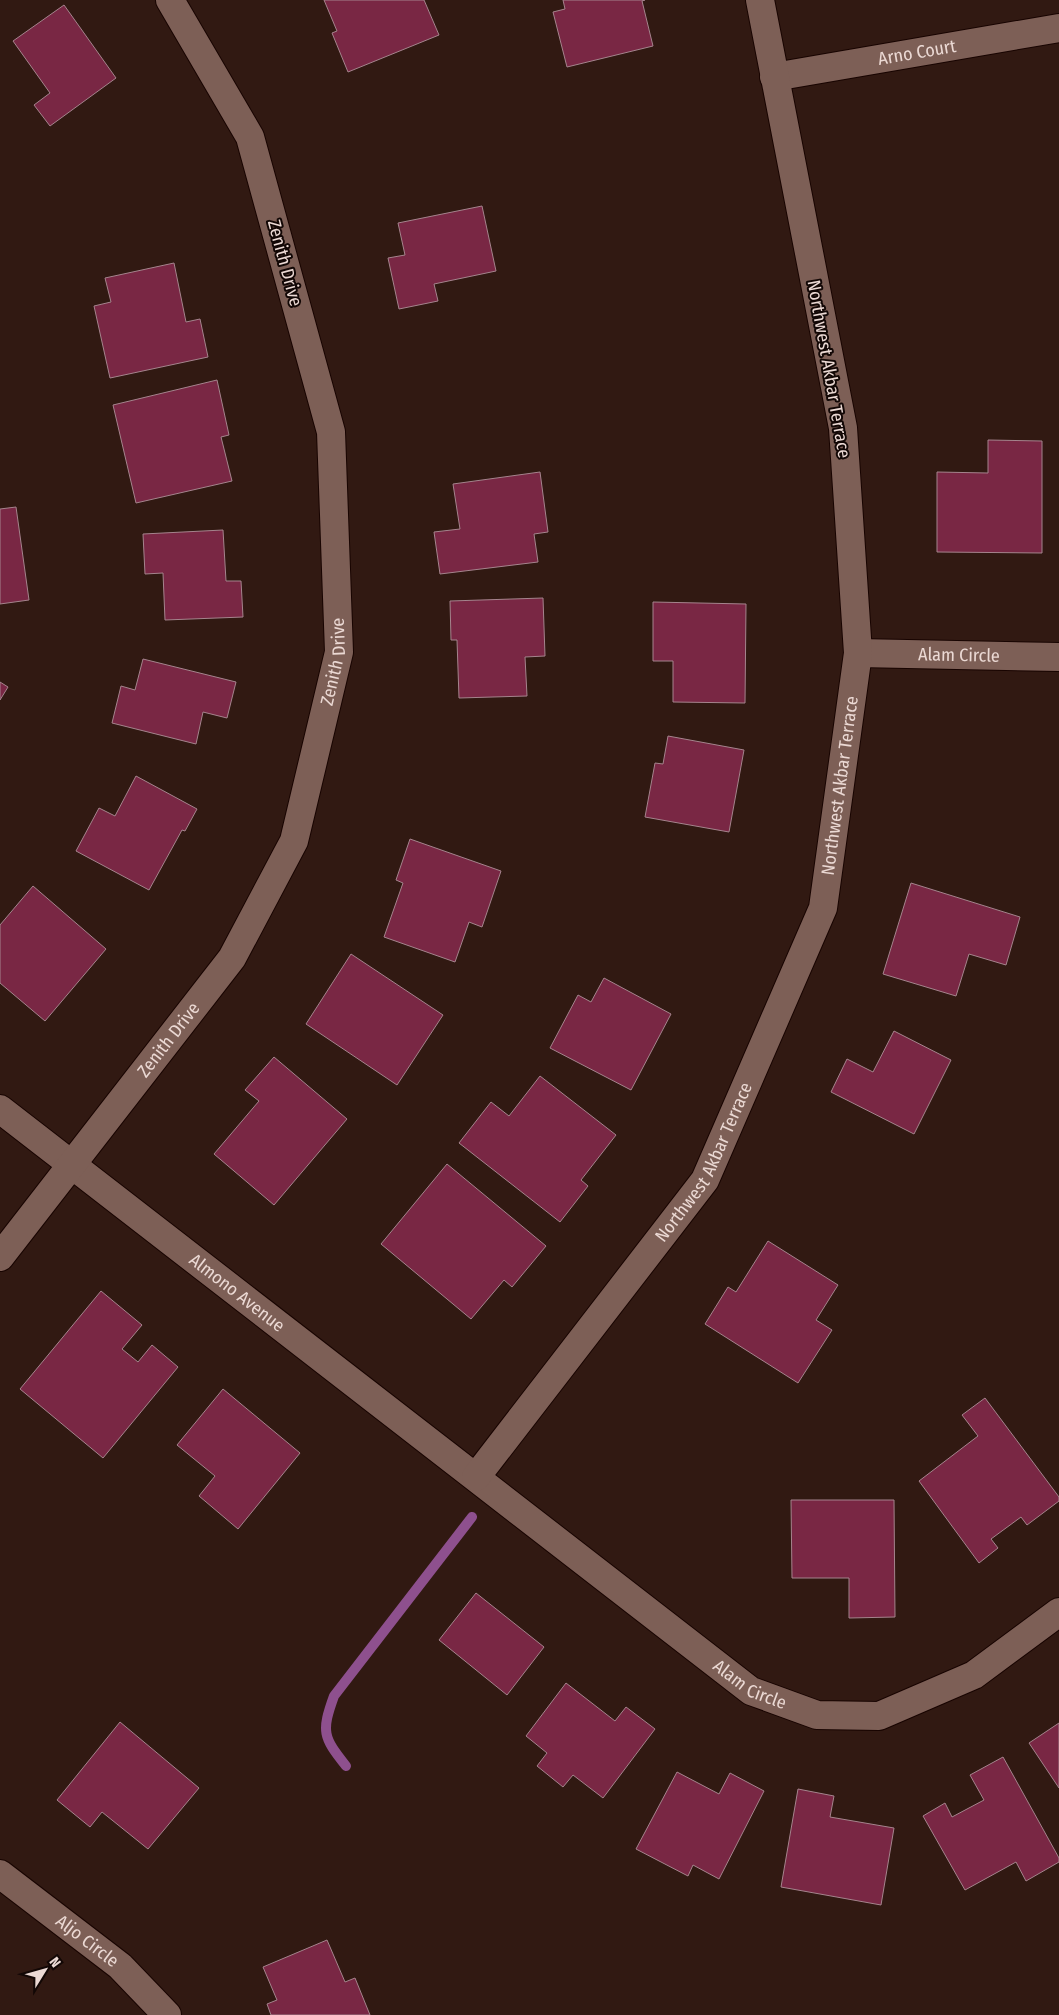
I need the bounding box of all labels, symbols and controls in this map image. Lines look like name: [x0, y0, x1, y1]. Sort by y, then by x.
street label: Arno Court: [876, 35, 958, 70]
street label: Zenith Drive: [263, 217, 307, 309]
street label: Northwest Akbar Terrace: [802, 278, 856, 460]
street label: Zenith Drive: [316, 617, 350, 708]
street label: Alam Circle: [918, 643, 1000, 667]
street label: Northwest Akbar Terrace: [817, 695, 863, 877]
street label: Zenith Drive: [133, 998, 205, 1082]
street label: Northwest Akbar Terrace: [650, 1079, 757, 1246]
street label: Almono Avenue: [185, 1249, 289, 1337]
street label: Alam Circle: [709, 1655, 789, 1714]
street label: Aljo Circle: [52, 1910, 123, 1972]
north arrow: [20, 1945, 70, 1995]
text: N: [46, 1954, 64, 1971]

